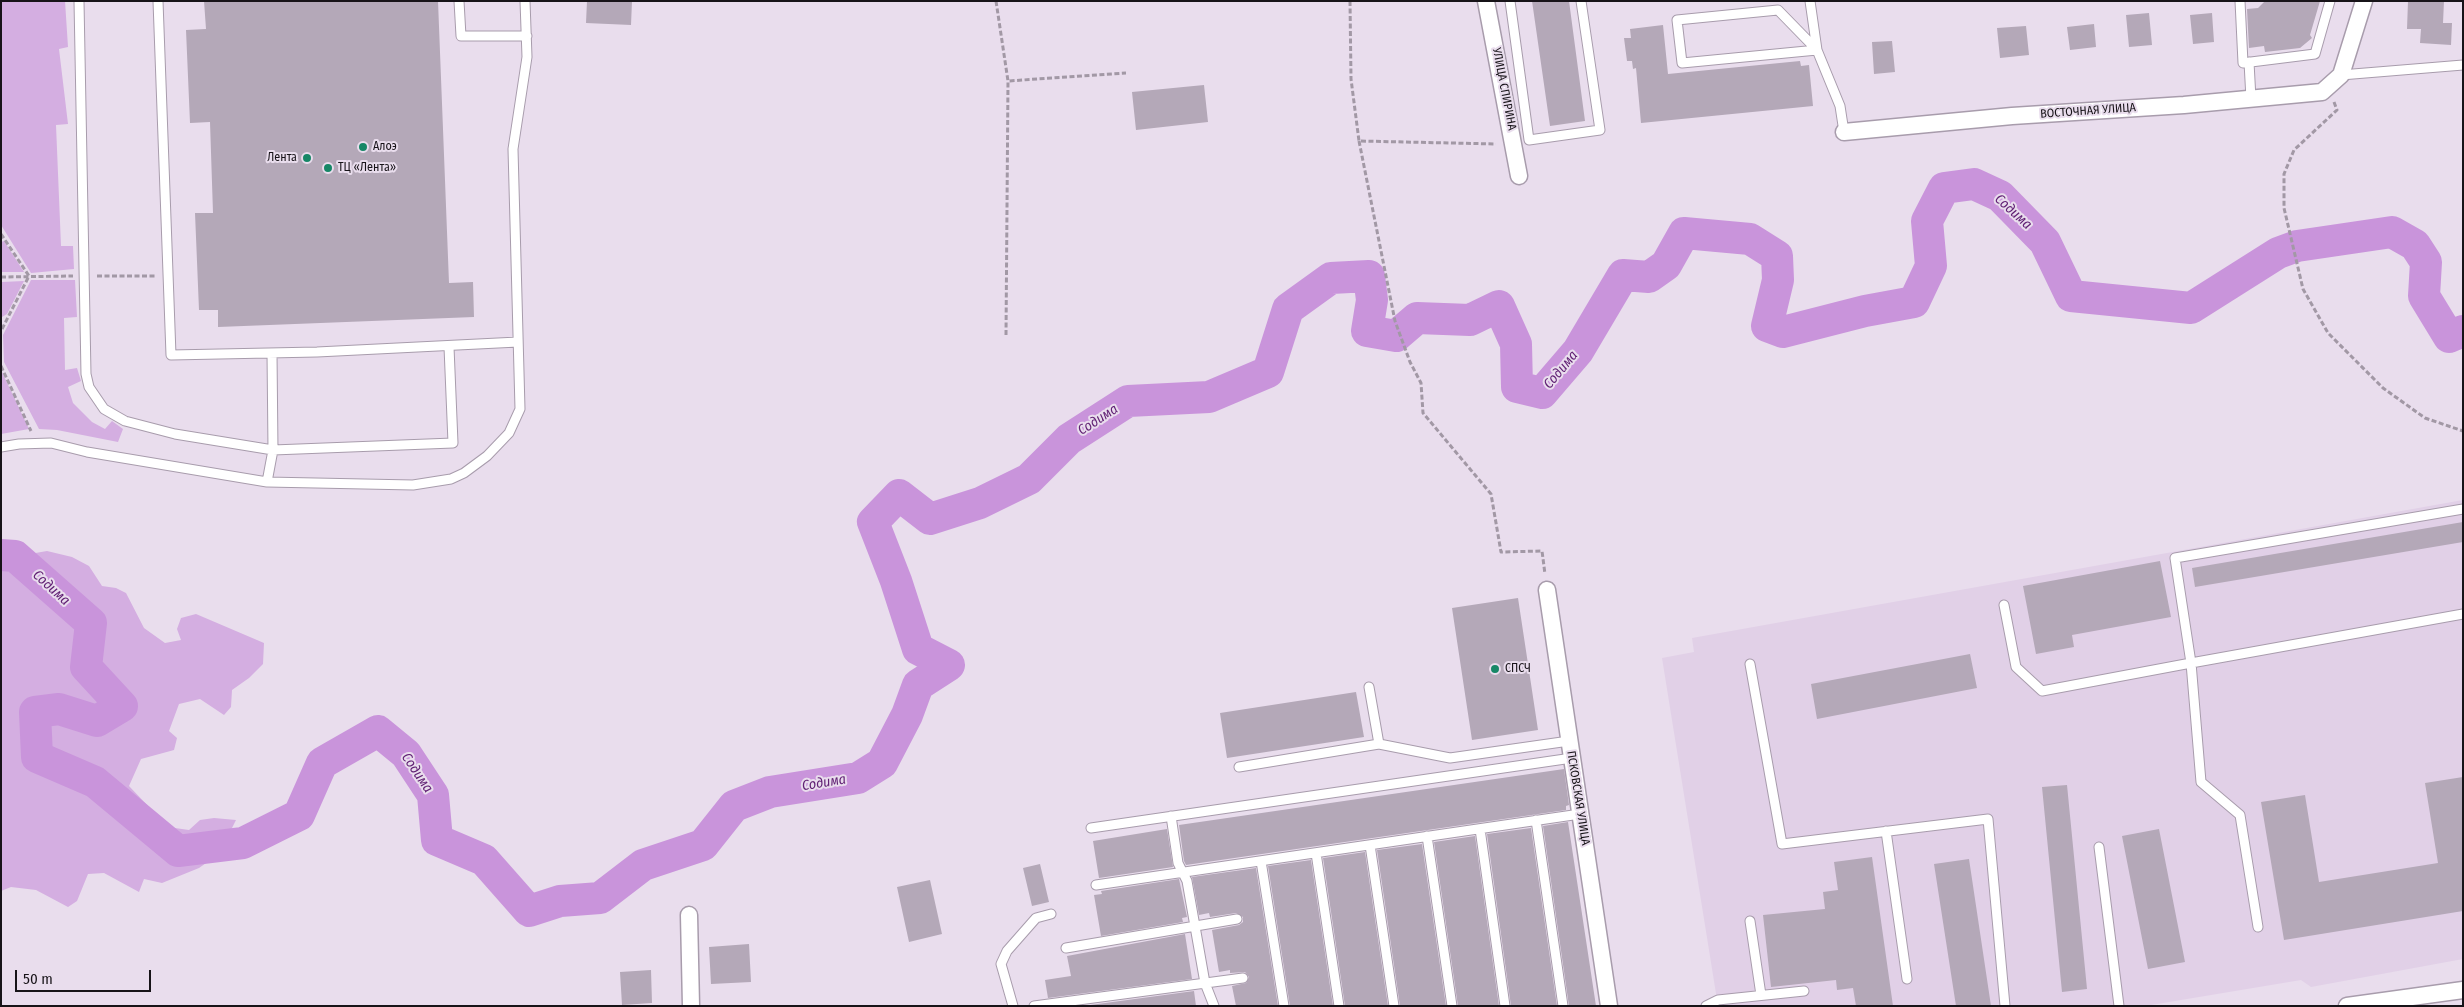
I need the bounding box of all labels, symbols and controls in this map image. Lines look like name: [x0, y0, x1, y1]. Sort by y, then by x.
street label: УЛИЦА СПИРИНА: [1489, 46, 1519, 132]
street label: ВОСТОЧНАЯ УЛИЦА: [2040, 100, 2136, 122]
place label: Алоэ: [373, 140, 397, 154]
marker: Алоэ: [357, 141, 369, 153]
place label: Лента: [267, 151, 297, 165]
marker: Лента: [301, 152, 313, 164]
place label: ТЦ «Лента»: [338, 161, 396, 175]
marker: ТЦ «Лента»: [322, 162, 334, 174]
water label: Содима: [1991, 191, 2035, 233]
water label: Содима: [1540, 348, 1582, 392]
water label: Содима: [1075, 401, 1121, 439]
water label: Содима: [29, 567, 73, 609]
place label: СПСЧ: [1505, 662, 1531, 676]
marker: СПСЧ: [1489, 663, 1501, 675]
water label: Содима: [398, 750, 436, 796]
street label: ПСКОВСКАЯ УЛИЦА: [1563, 750, 1593, 846]
water label: Содима: [801, 771, 847, 795]
scale bar: [18, 960, 154, 992]
text: 50 m: [23, 970, 53, 988]

